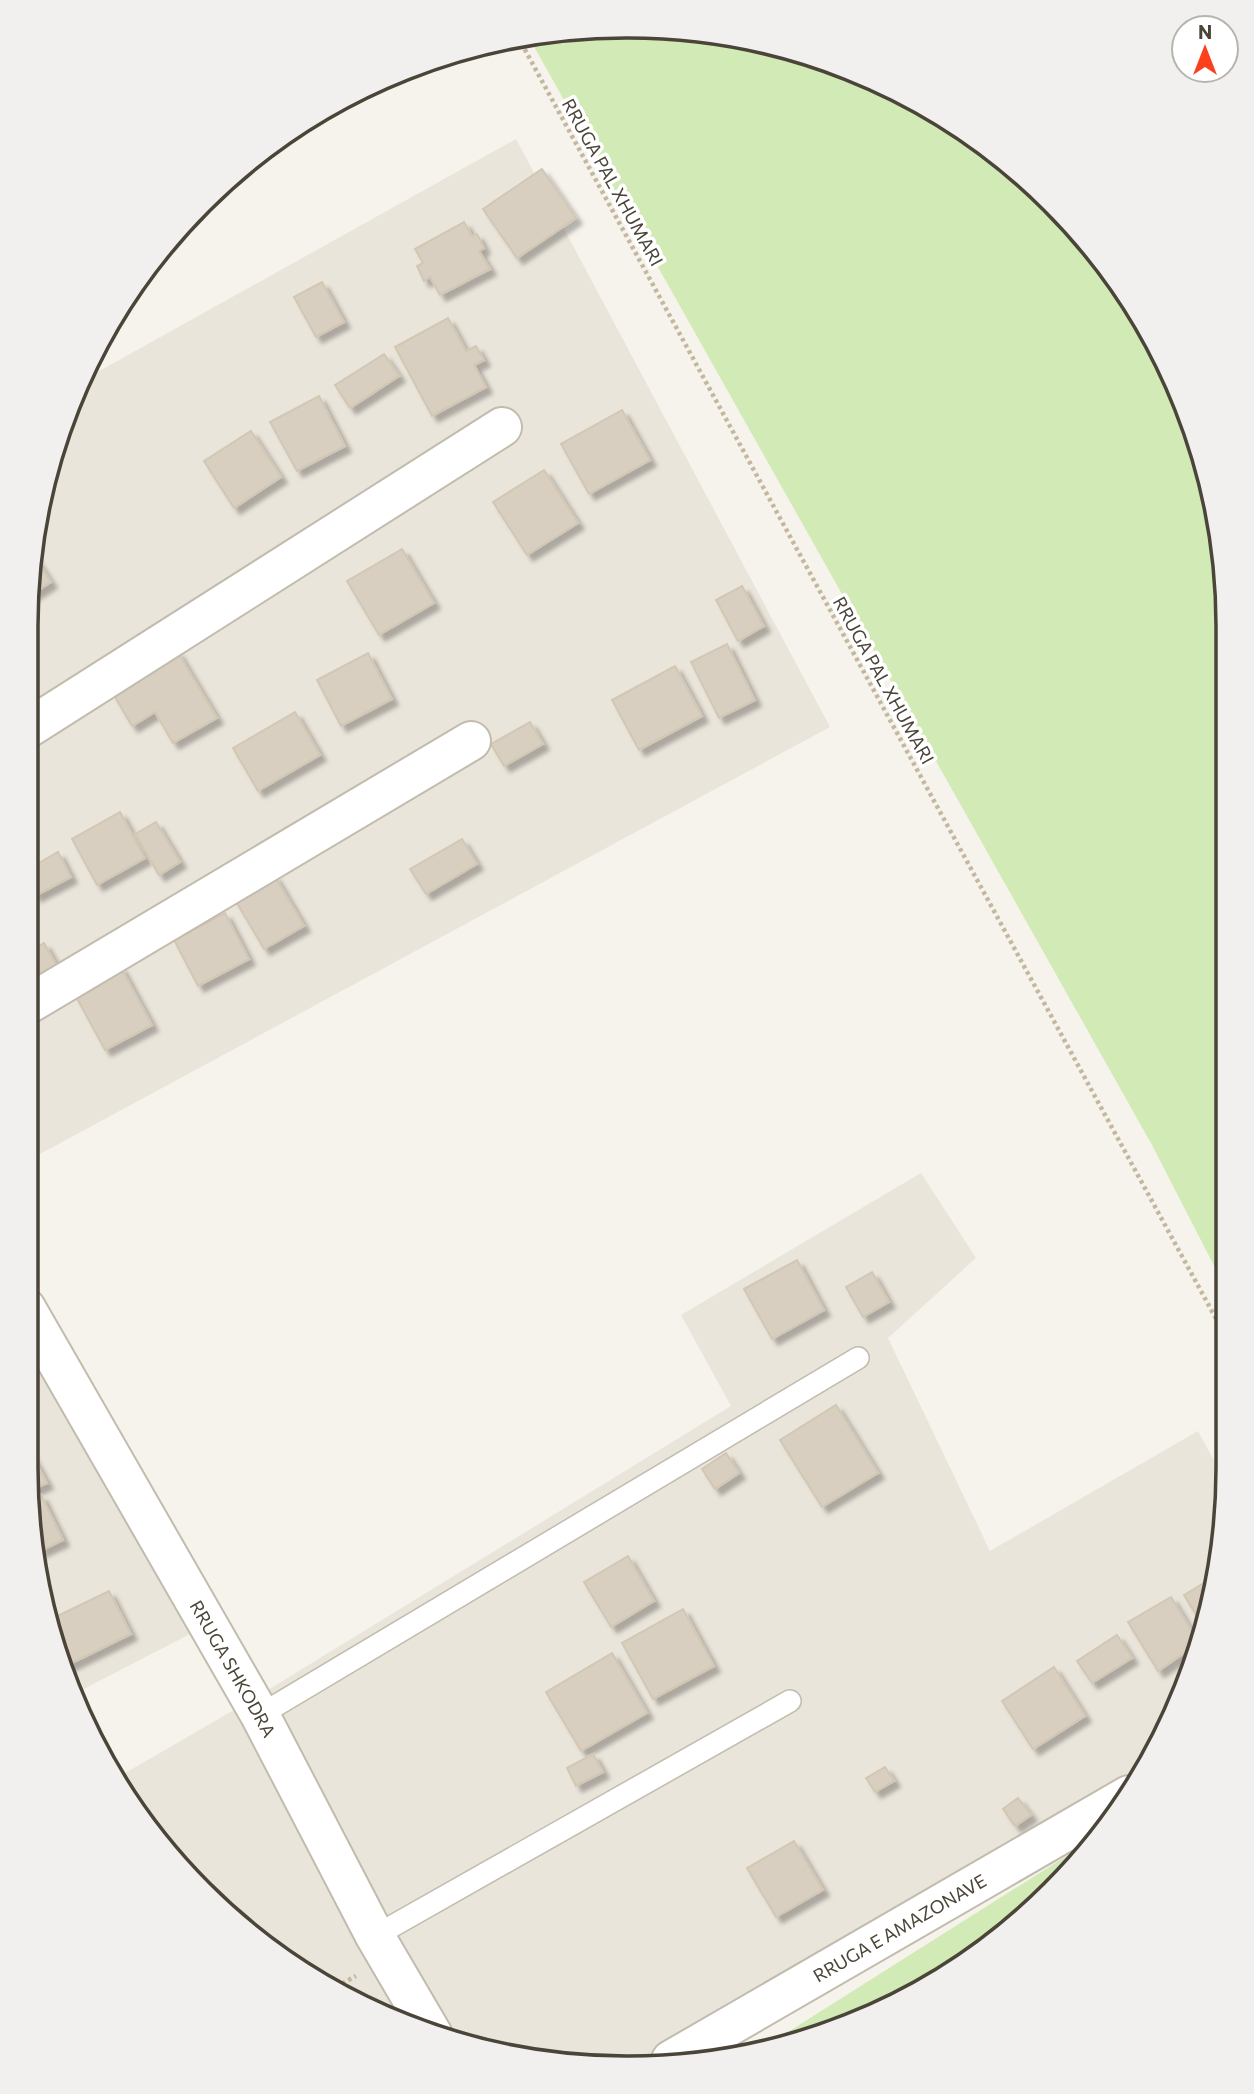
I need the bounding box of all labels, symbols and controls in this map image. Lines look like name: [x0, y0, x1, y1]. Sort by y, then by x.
north arrow: [1170, 14, 1240, 84]
text: N: [1198, 20, 1212, 43]
street label: RRUGA PAL XHUMARI: [558, 95, 668, 269]
street label: RRUGA PAL XHUMARI: [829, 593, 939, 767]
street label: RRUGA SHKODRA: [185, 1596, 281, 1741]
street label: RRUGA E AMAZONAVE: [809, 1869, 990, 1987]

